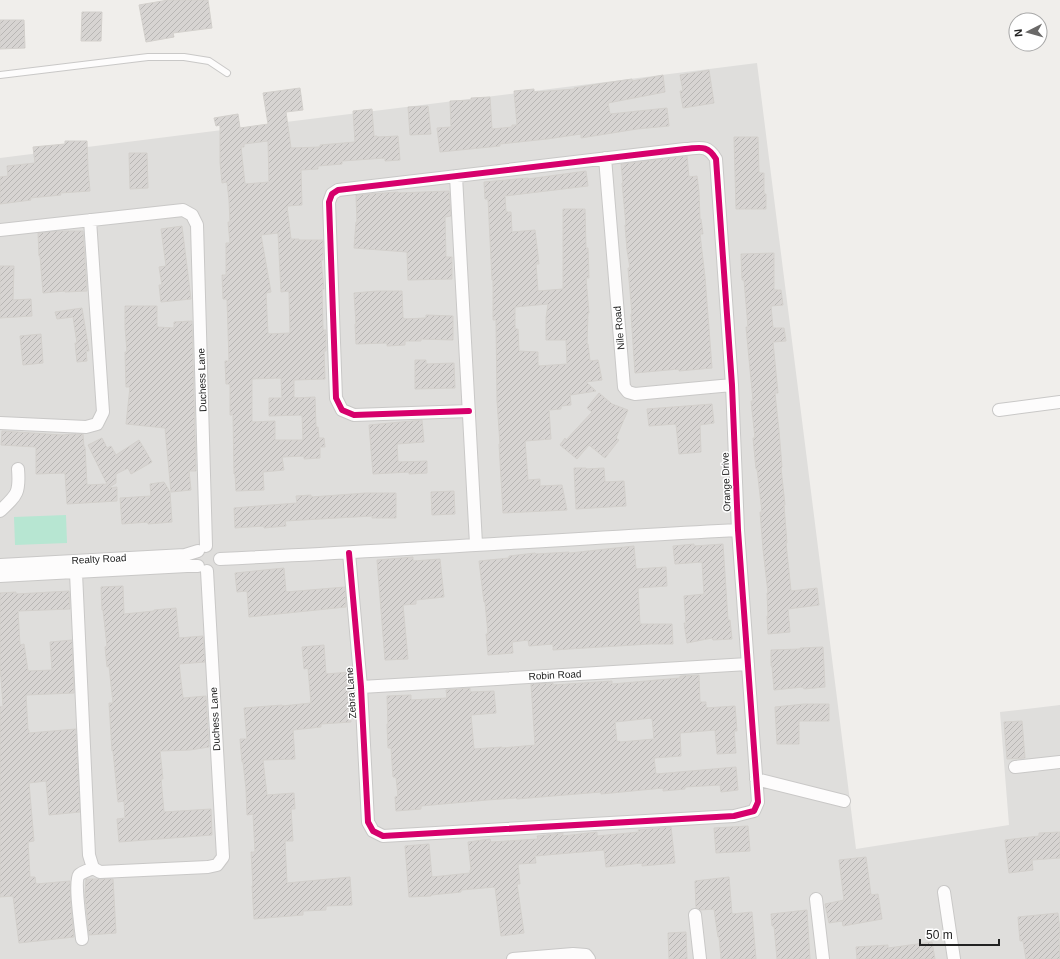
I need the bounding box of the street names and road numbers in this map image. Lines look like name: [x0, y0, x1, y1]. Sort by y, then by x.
street label: Nile Road: [612, 306, 626, 350]
street label: Duchess Lane: [195, 347, 209, 412]
street label: Orange Drive: [719, 452, 733, 512]
street label: Realty Road: [71, 552, 127, 566]
street label: Zebra Lane: [344, 667, 358, 719]
street label: Robin Road: [528, 668, 582, 682]
street label: Duchess Lane: [208, 686, 222, 751]

